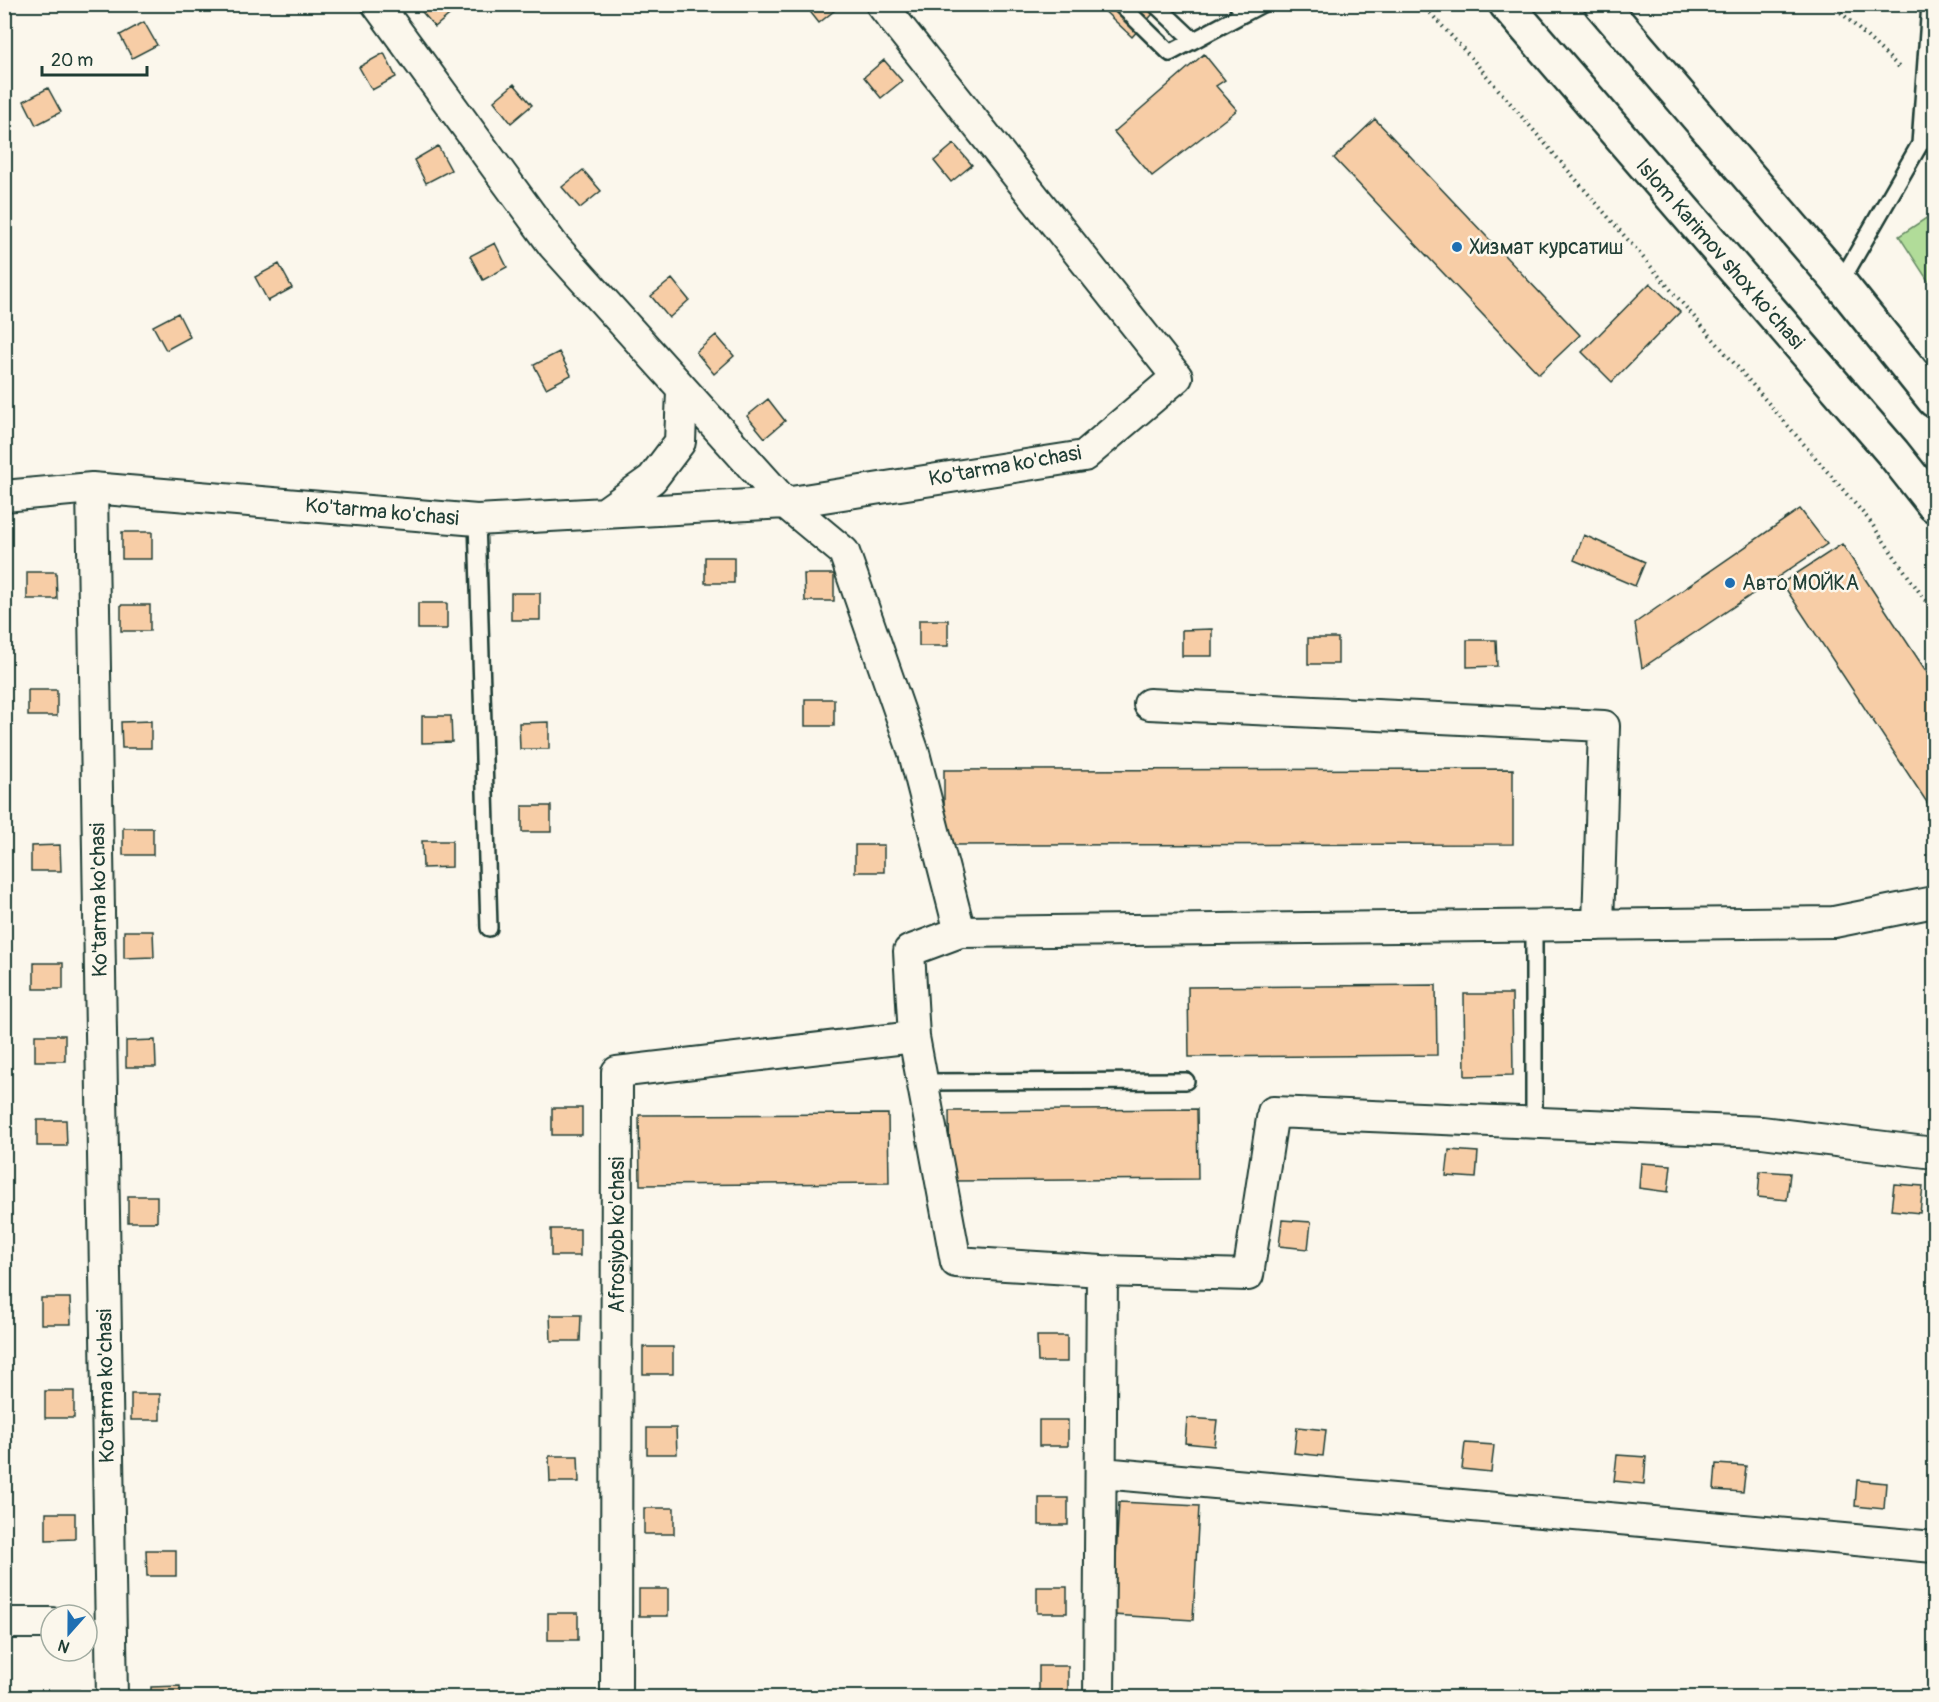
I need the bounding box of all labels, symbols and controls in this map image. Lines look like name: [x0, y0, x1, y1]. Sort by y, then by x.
scale bar: [42, 39, 147, 77]
text: 20 m: [51, 49, 93, 72]
street label: Islom Karimov shox ko'chasi: [1630, 153, 1810, 355]
place label: Хизмат курсатиш: [1469, 234, 1623, 261]
marker: Хизмат курсатиш: [1450, 240, 1464, 254]
street label: Ko'tarma ko'chasi: [927, 439, 1084, 493]
street label: Ko'tarma ko'chasi: [304, 492, 460, 532]
place label: Авто МОЙКА: [1742, 570, 1859, 597]
marker: Авто МОЙКА: [1723, 576, 1737, 590]
street label: Ko'tarma ko'chasi: [84, 822, 114, 977]
street label: Afrosiyob ko'chasi: [604, 1157, 631, 1313]
street label: Ko'tarma ko'chasi: [91, 1308, 121, 1463]
north arrow: [39, 1603, 99, 1663]
text: N: [55, 1635, 73, 1657]

